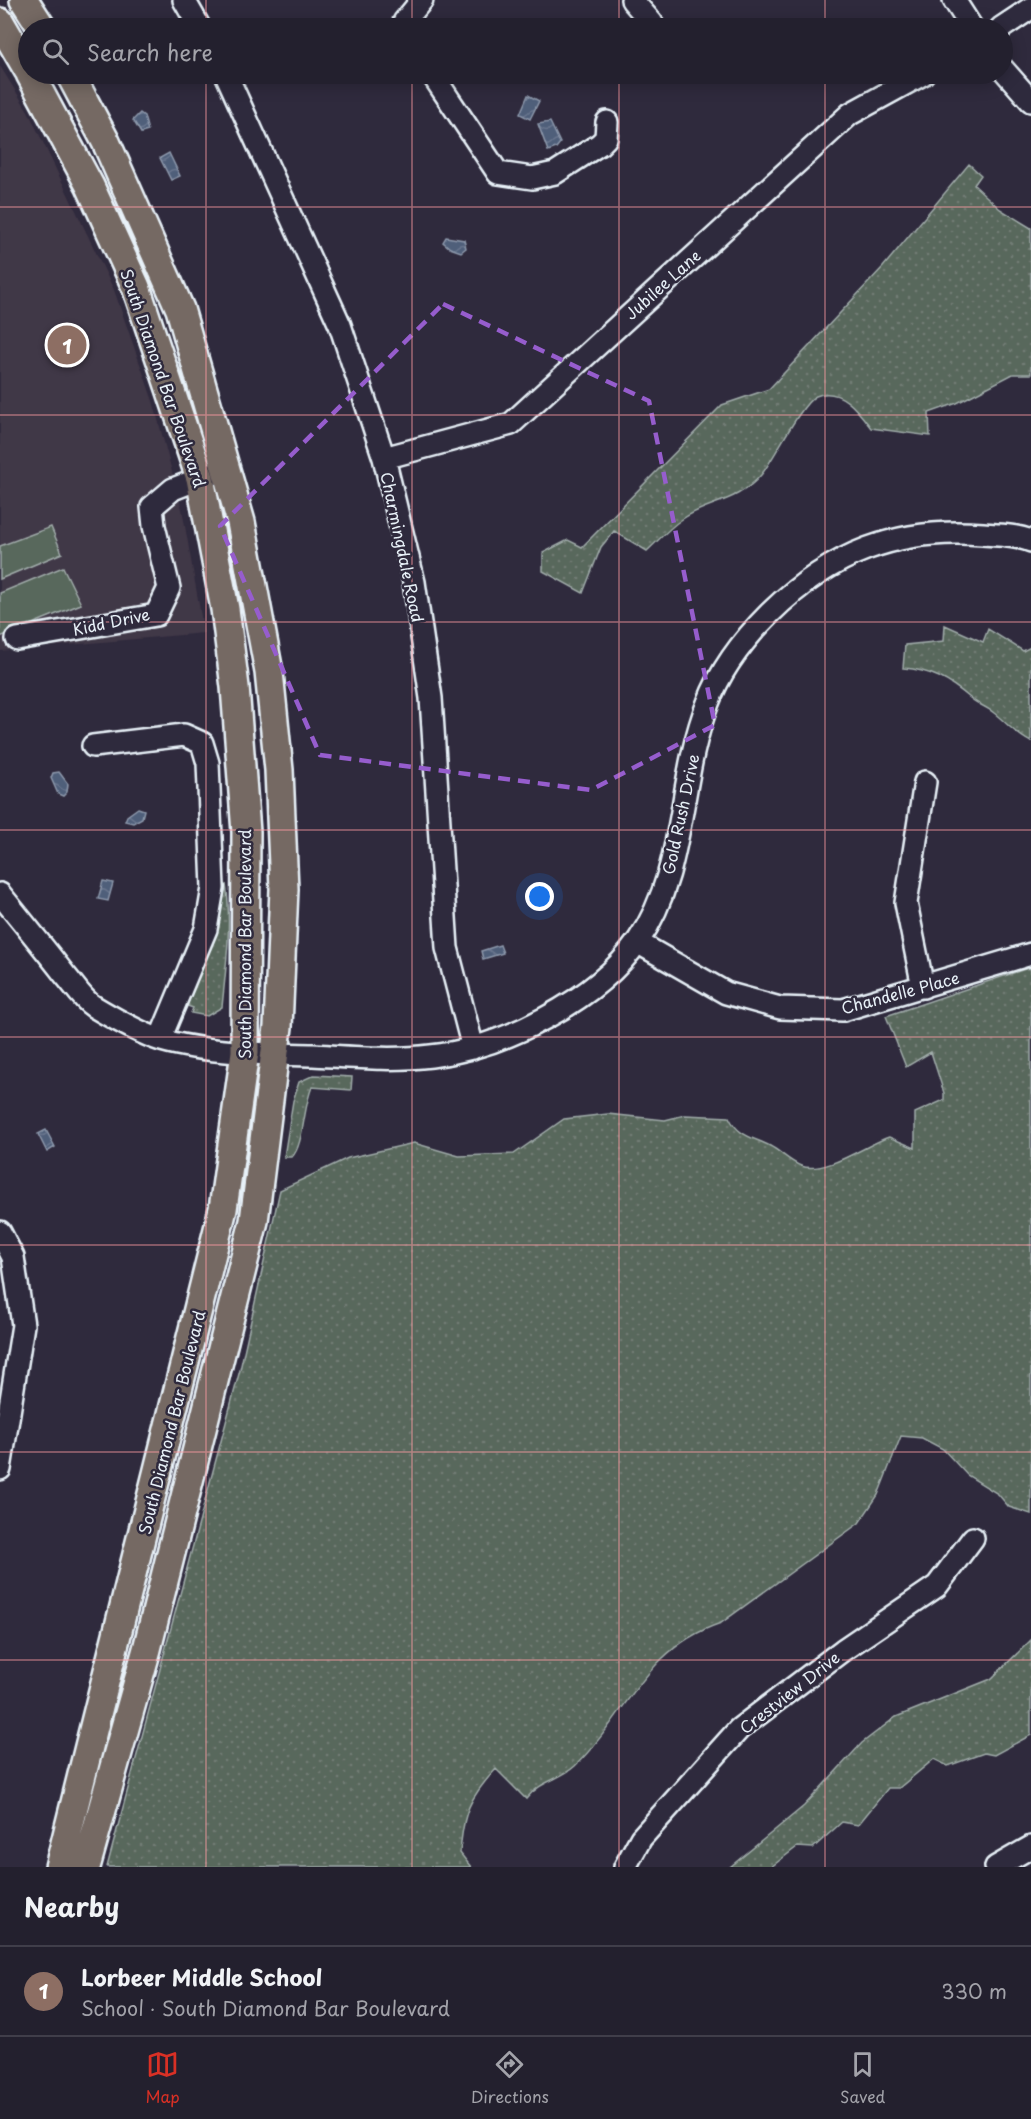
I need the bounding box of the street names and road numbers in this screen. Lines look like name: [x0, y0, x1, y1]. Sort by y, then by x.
street label: Jubilee Lane: [619, 243, 705, 325]
street label: South Diamond Bar Boulevard: [115, 265, 213, 491]
street label: Charmingdale Road: [375, 470, 431, 624]
street label: Kidd Drive: [70, 601, 152, 641]
street label: Gold Rush Drive: [656, 751, 705, 876]
street label: South Diamond Bar Boulevard: [232, 829, 256, 1059]
street label: Chandelle Place: [838, 965, 962, 1019]
street label: South Diamond Bar Boulevard: [132, 1307, 210, 1536]
street label: Crestview Drive: [734, 1645, 844, 1739]

